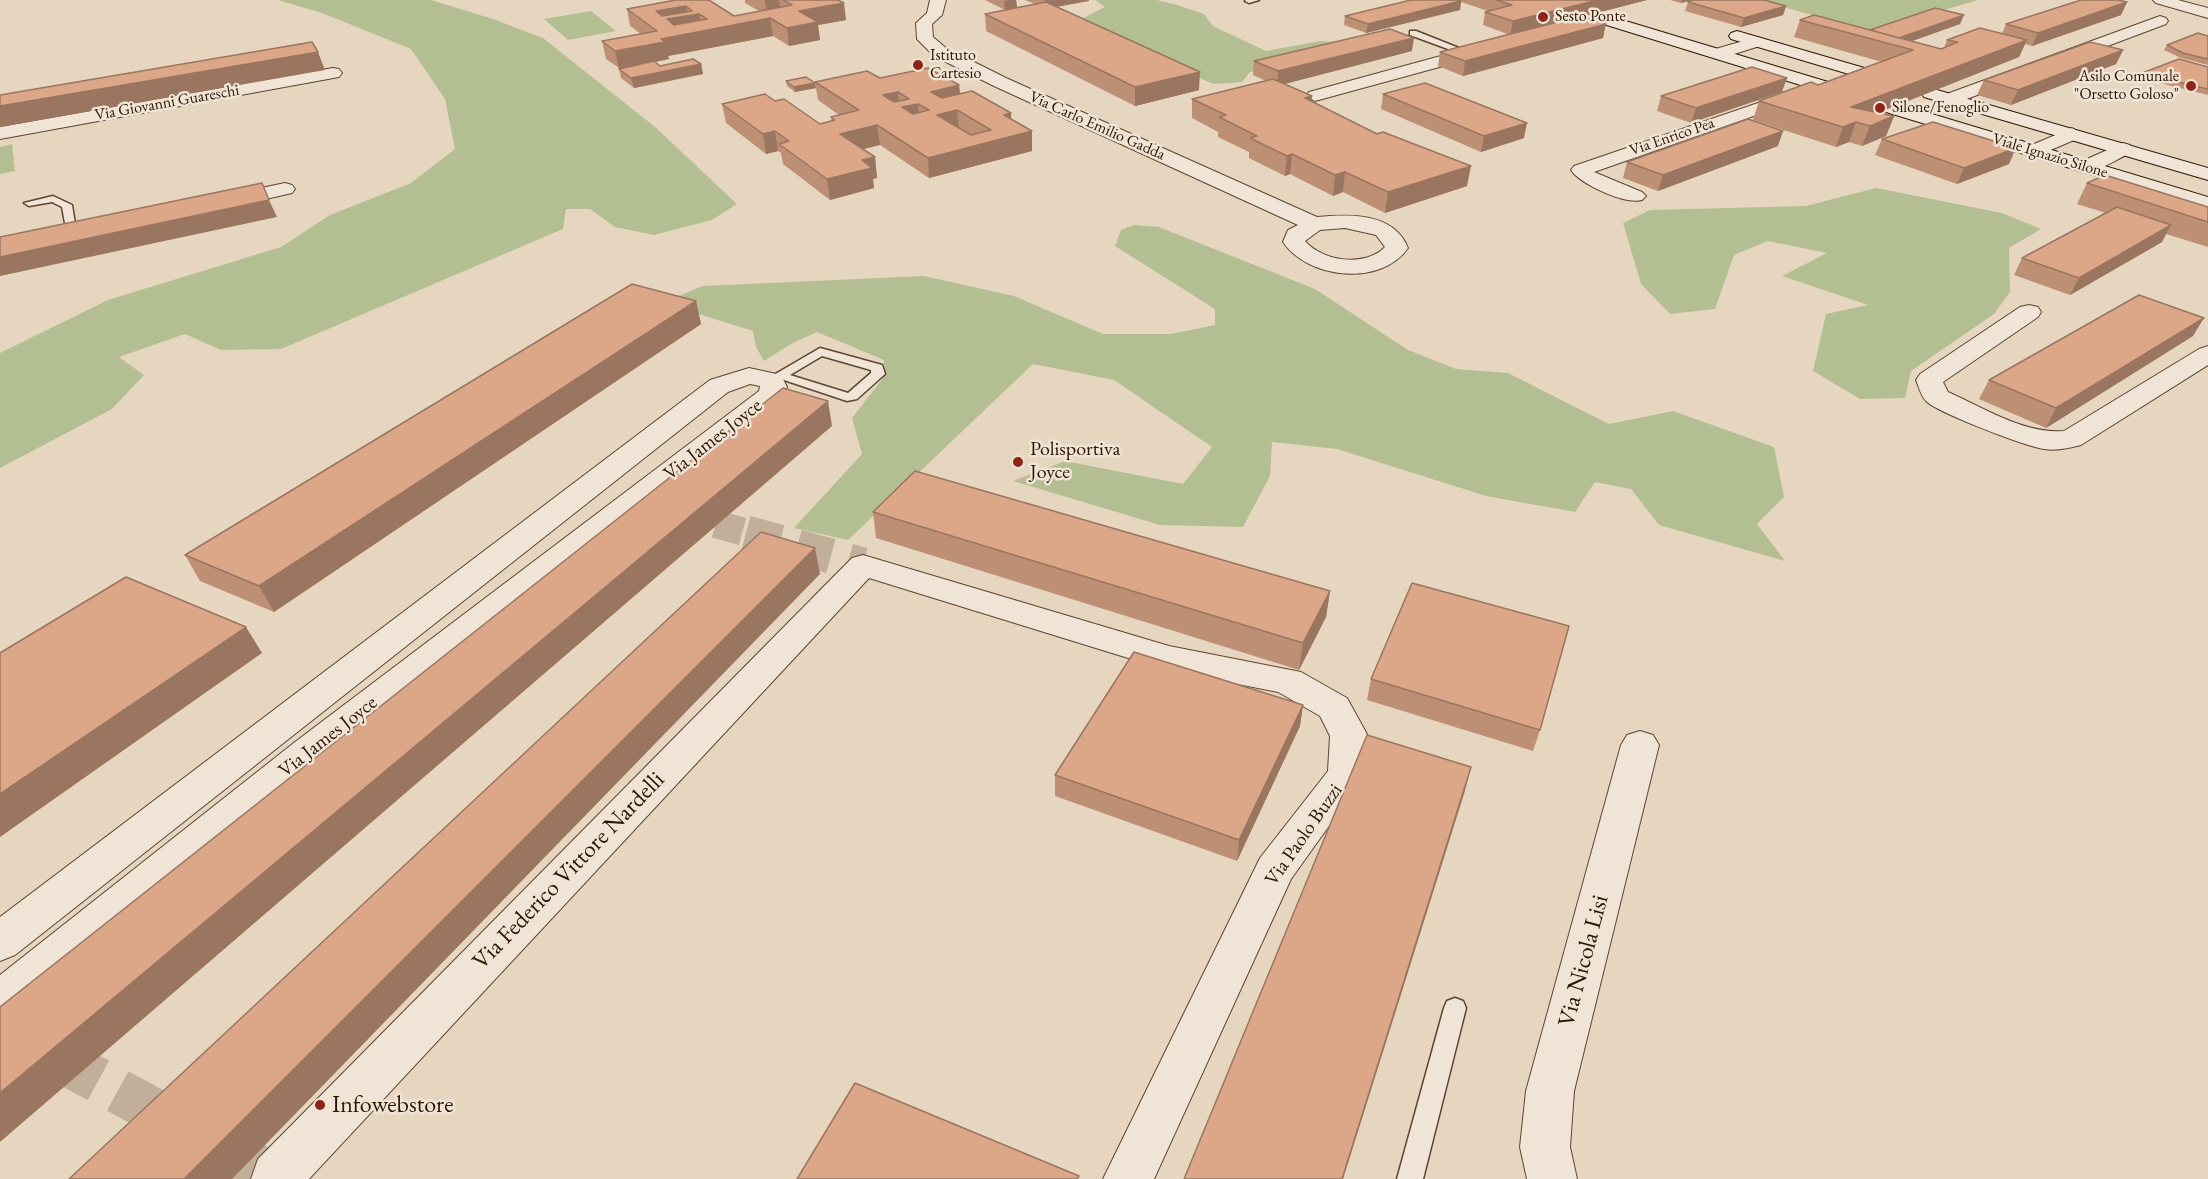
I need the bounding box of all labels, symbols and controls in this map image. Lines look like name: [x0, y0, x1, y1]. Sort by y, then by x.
place label: Sesto Ponte: [1555, 7, 1626, 27]
marker: Sesto Ponte: [1536, 10, 1550, 24]
place label: Istituto Cartesio: [930, 46, 981, 84]
marker: Istituto Cartesio: [911, 58, 925, 72]
place label: Asilo Comunale "Orsetto Goloso": [2074, 67, 2179, 105]
marker: Asilo Comunale "Orsetto Goloso": [2184, 79, 2198, 93]
street label: Via Giovanni Guareschi: [93, 81, 241, 125]
street label: Via Carlo Emilio Gadda: [1026, 87, 1168, 165]
place label: Silone/Fenoglio: [1892, 98, 1989, 118]
marker: Silone/Fenoglio: [1873, 101, 1887, 115]
street label: Via Enrico Pea: [1627, 113, 1717, 161]
street label: Viale Ignazio Silone: [1990, 129, 2110, 183]
street label: Via James Joyce: [659, 394, 767, 486]
place label: Polisportiva Joyce: [1030, 438, 1120, 485]
marker: Polisportiva Joyce: [1011, 455, 1025, 469]
street label: Via James Joyce: [274, 691, 382, 783]
street label: Via Federico Vittore Nardelli: [467, 766, 671, 976]
street label: Via Paolo Buzzi: [1260, 780, 1348, 890]
street label: Via Nicola Lisi: [1553, 892, 1615, 1030]
place label: Infowebstore: [332, 1091, 453, 1119]
marker: Infowebstore: [313, 1098, 327, 1112]

